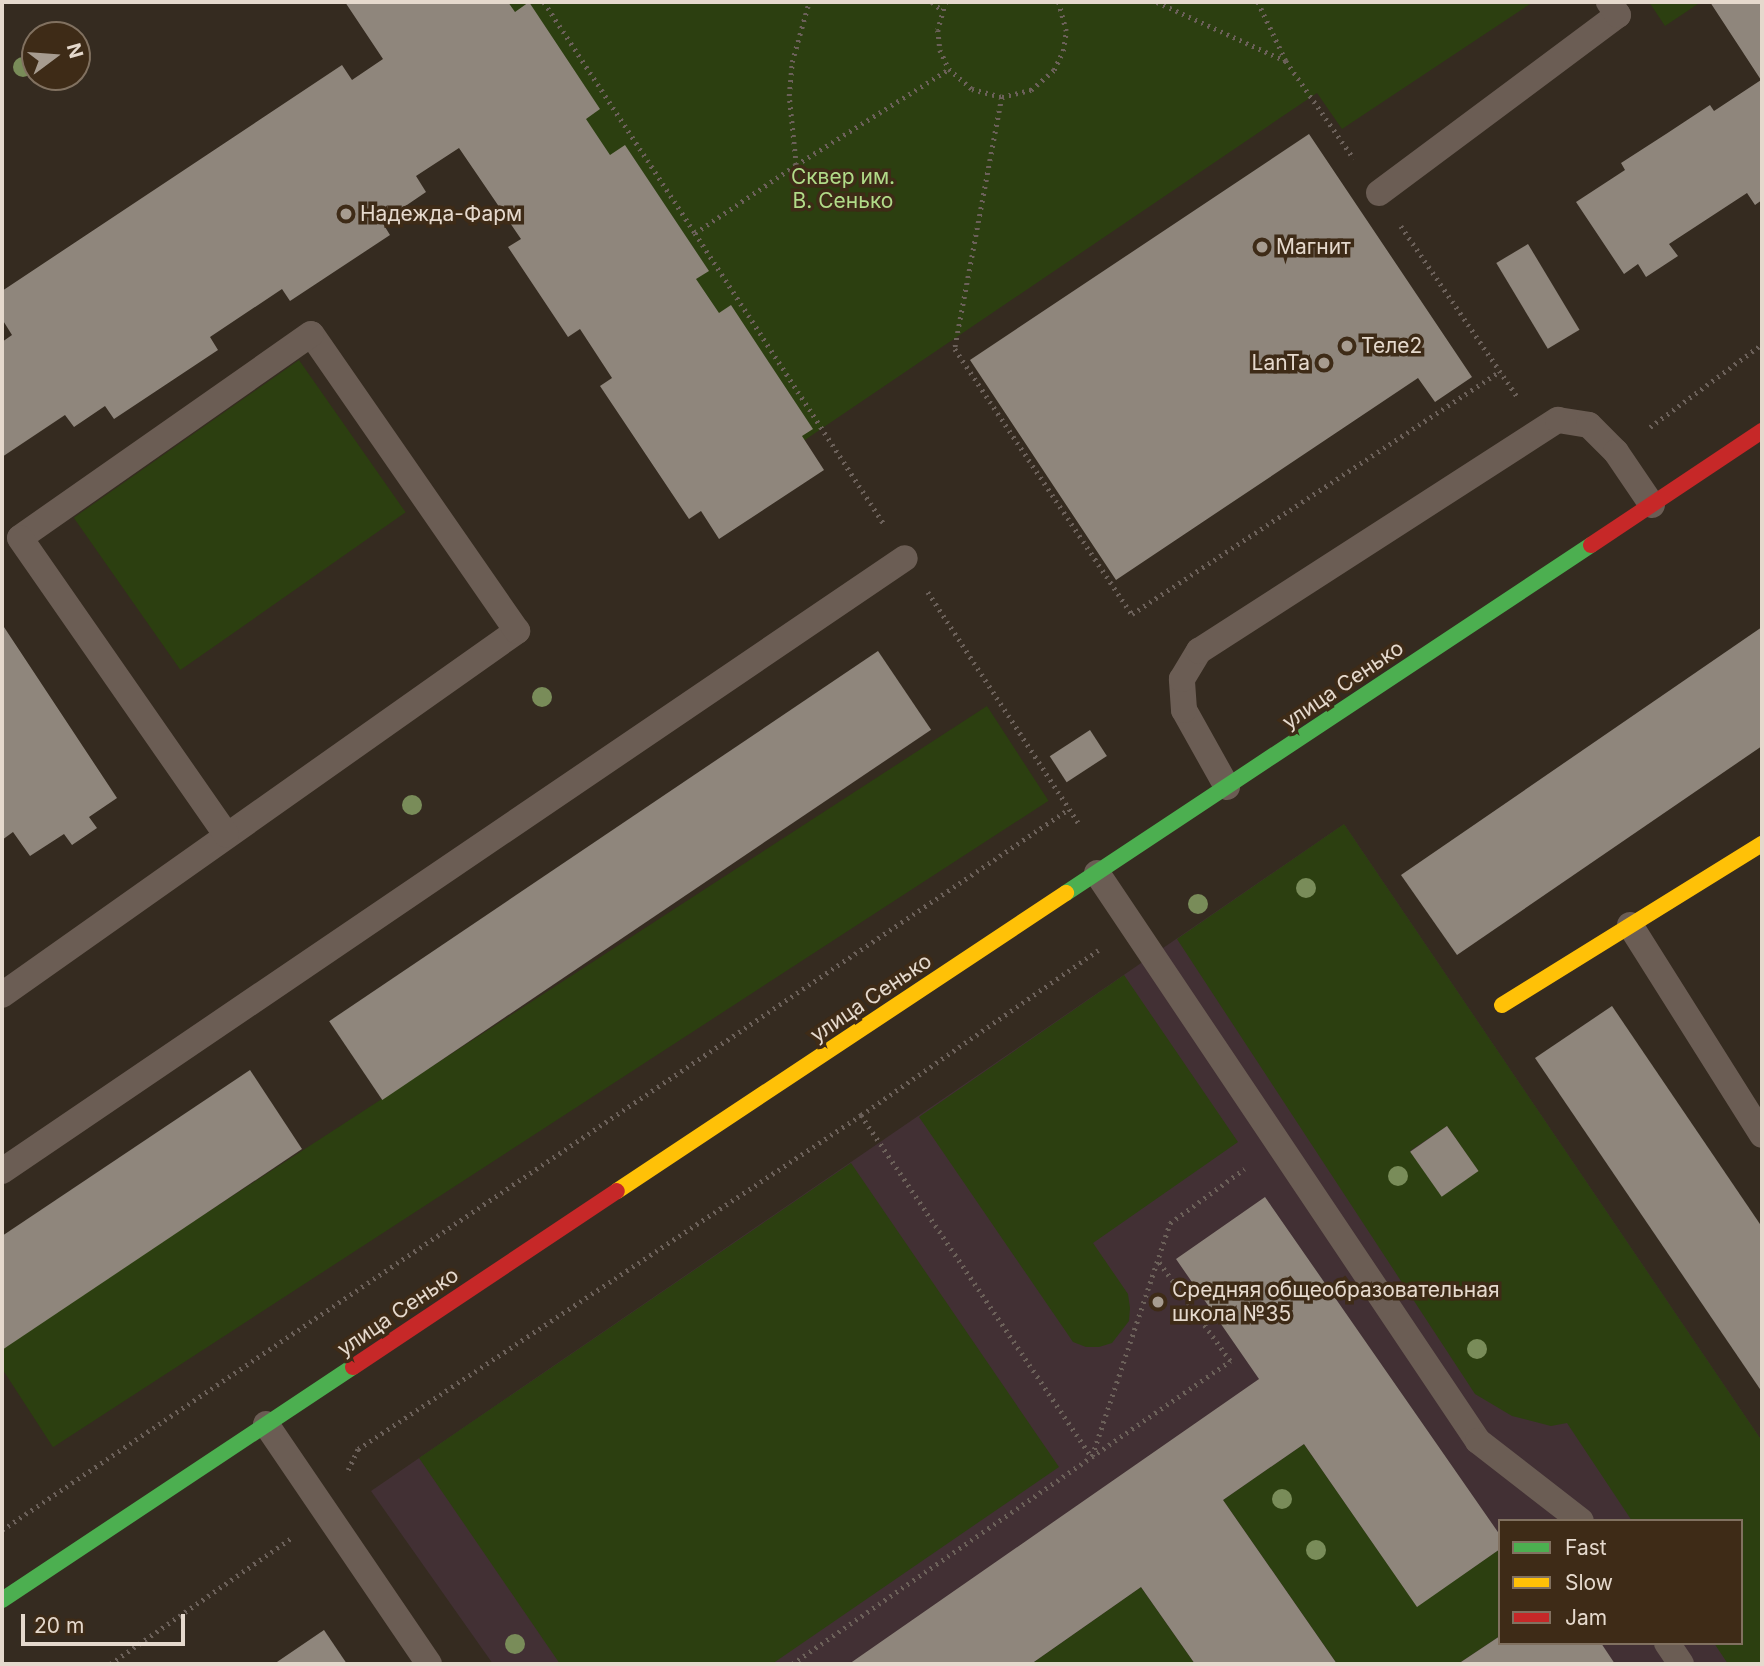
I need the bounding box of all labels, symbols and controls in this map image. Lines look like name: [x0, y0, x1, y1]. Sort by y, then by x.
north arrow: [21, 21, 91, 91]
text: N: [62, 40, 88, 61]
park label: Сквер им. В. Сенько: [791, 164, 895, 214]
place label: Надежда-Фарм: [360, 201, 522, 227]
marker: Надежда-Фарм: [338, 206, 354, 222]
place label: Магнит: [1276, 234, 1351, 260]
marker: Магнит: [1254, 239, 1270, 255]
place label: Теле2: [1361, 333, 1422, 359]
marker: Теле2: [1339, 338, 1355, 354]
place label: LanTa: [1252, 350, 1310, 376]
marker: LanTa: [1316, 355, 1332, 371]
street label: улица Сенько: [1278, 635, 1408, 735]
street label: улица Сенько: [806, 948, 936, 1048]
street label: улица Сенько: [333, 1262, 463, 1362]
place label: Средняя общеобразовательная школа №35: [1172, 1277, 1500, 1327]
marker: Средняя общеобразовательная школа №35: [1150, 1294, 1166, 1310]
legend: [1498, 1519, 1743, 1645]
text: Fast: [1565, 1535, 1607, 1560]
text: Slow: [1565, 1570, 1613, 1595]
scale bar: [24, 1600, 189, 1644]
text: Jam: [1565, 1605, 1607, 1630]
text: 20 m: [34, 1613, 84, 1638]

